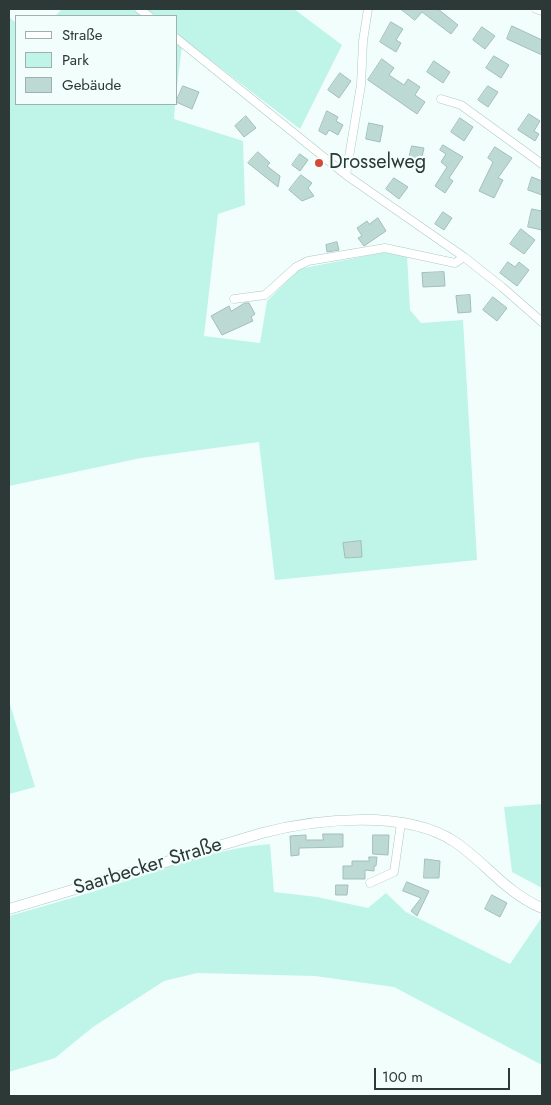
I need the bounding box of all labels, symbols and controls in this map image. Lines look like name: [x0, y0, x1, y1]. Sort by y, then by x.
legend: [15, 15, 178, 105]
text: Straße: [62, 24, 102, 46]
text: Park: [62, 49, 89, 71]
text: Gebäude: [62, 74, 121, 96]
place label: Drosselweg: [329, 151, 426, 175]
marker: Drosselweg: [313, 157, 325, 169]
street label: Saarbecker Straße: [71, 833, 225, 901]
scale bar: [376, 1058, 512, 1090]
text: 100 m: [382, 1066, 423, 1088]

